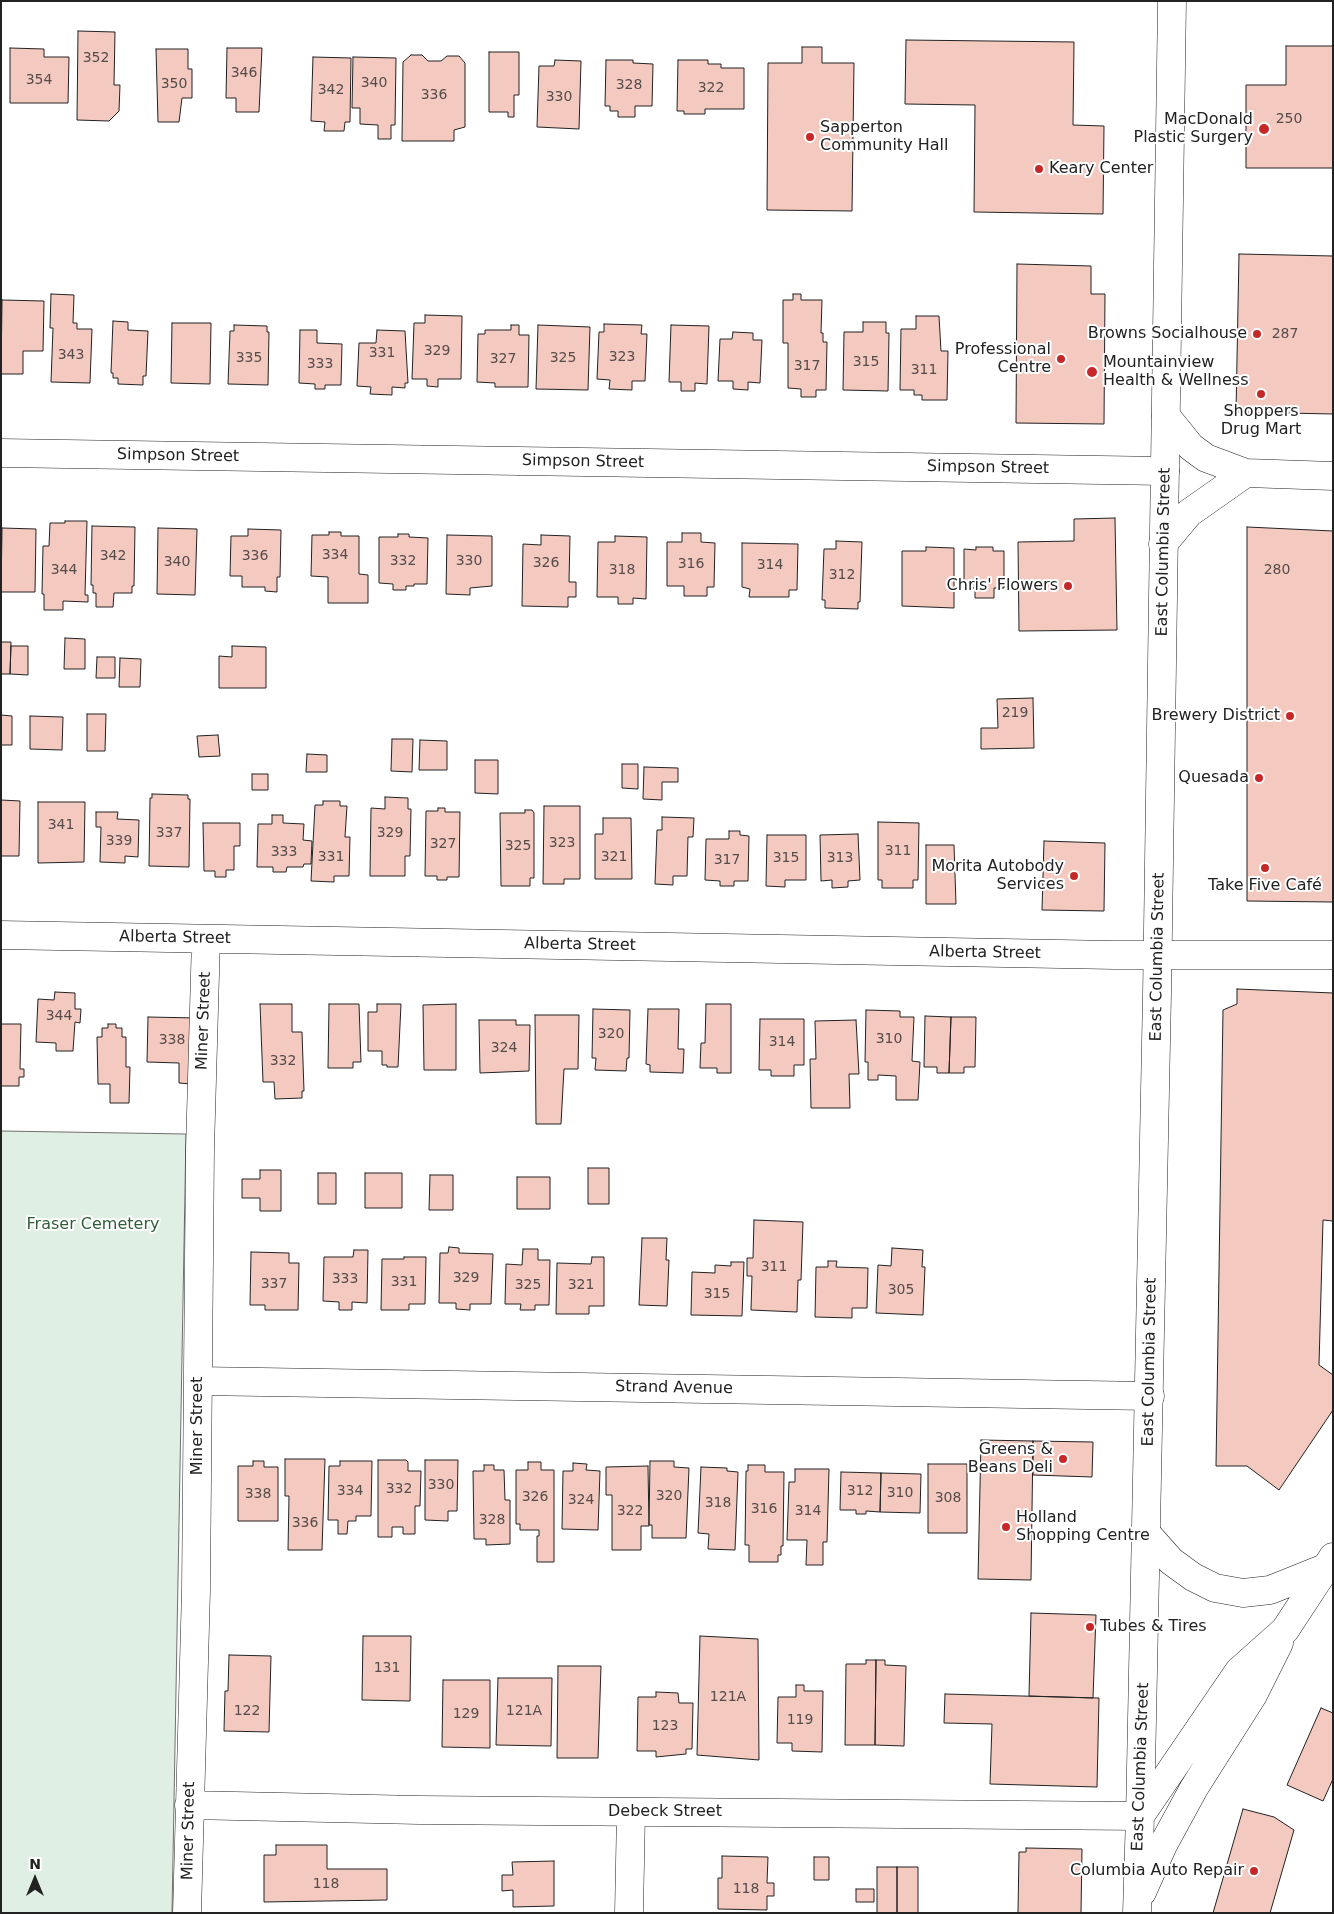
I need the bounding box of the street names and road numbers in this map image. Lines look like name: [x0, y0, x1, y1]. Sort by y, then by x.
street label: Simpson Street: [117, 445, 239, 467]
street label: Simpson Street: [522, 451, 644, 473]
street label: Simpson Street: [927, 457, 1049, 479]
street label: East Columbia Street: [1153, 467, 1175, 637]
street label: East Columbia Street: [1147, 872, 1169, 1042]
street label: Alberta Street: [119, 927, 231, 949]
street label: Alberta Street: [524, 934, 636, 956]
street label: Alberta Street: [929, 942, 1041, 964]
street label: Miner Street: [193, 971, 215, 1071]
street label: East Columbia Street: [1139, 1277, 1161, 1447]
street label: Miner Street: [188, 1377, 208, 1475]
street label: Strand Avenue: [615, 1377, 733, 1399]
street label: East Columbia Street: [1128, 1682, 1154, 1852]
street label: Miner Street: [179, 1782, 199, 1880]
street label: Debeck Street: [608, 1802, 722, 1822]

